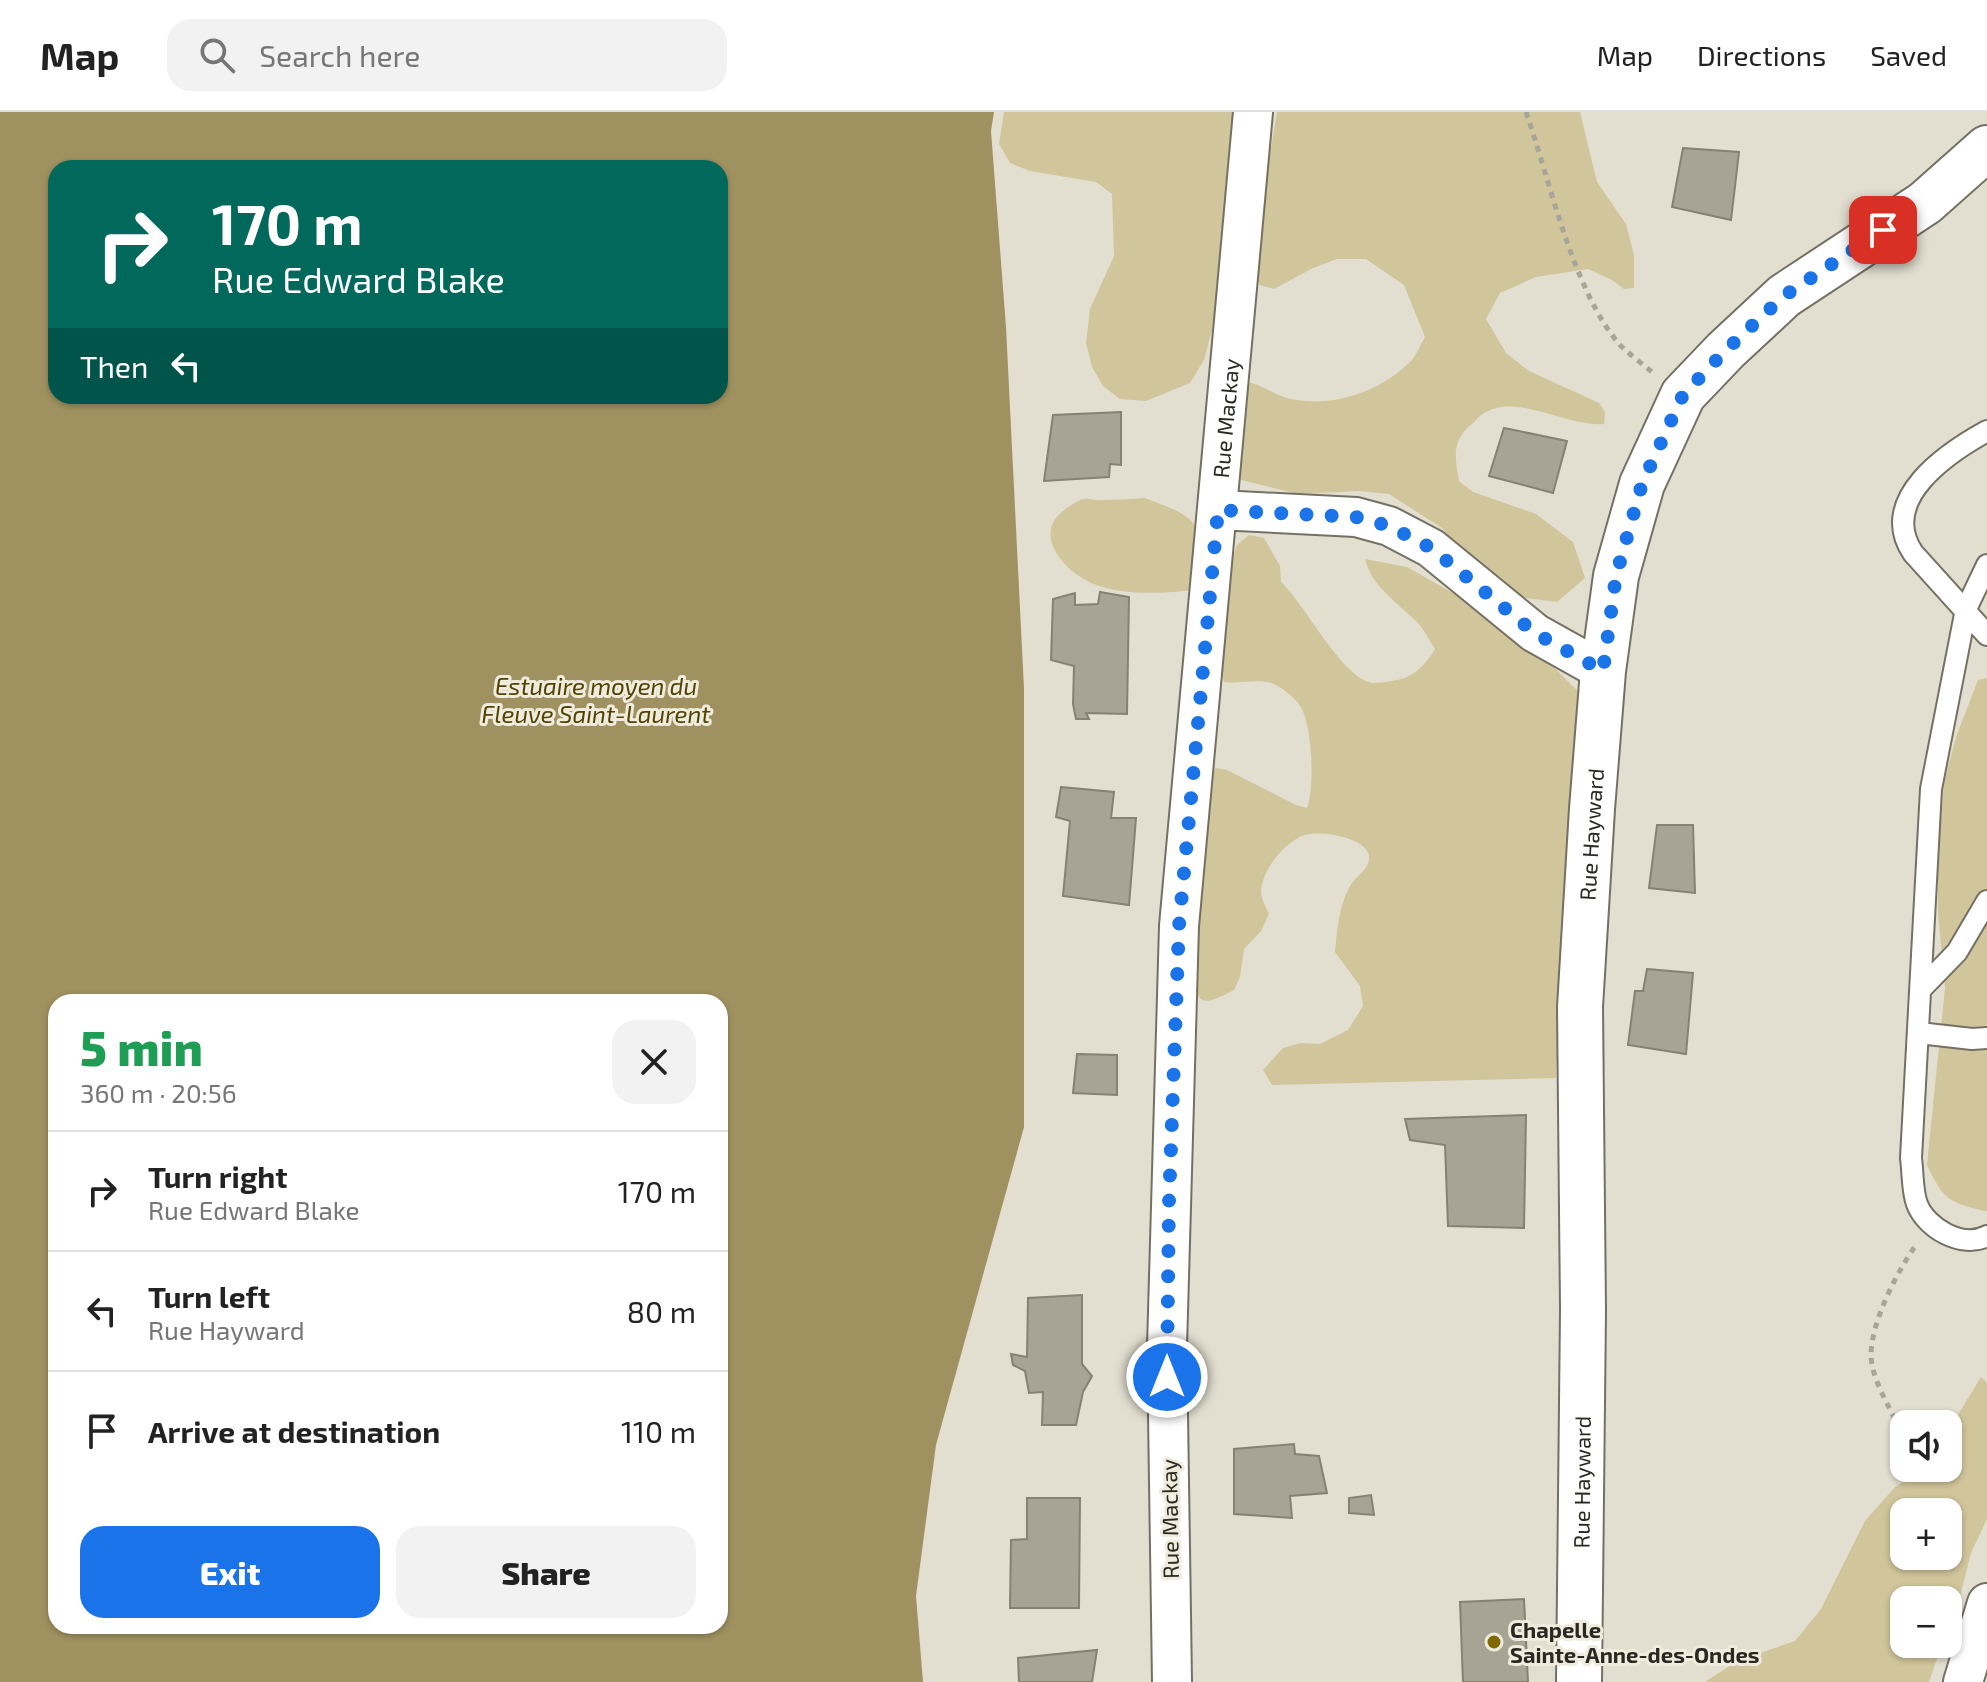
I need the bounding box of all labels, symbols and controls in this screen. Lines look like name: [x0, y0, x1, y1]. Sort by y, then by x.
search box: [167, 19, 727, 91]
text: Map: [40, 32, 119, 78]
icon: search: [195, 33, 239, 77]
text: Search here: [259, 37, 420, 73]
text: Map: [1597, 38, 1653, 72]
text: Directions: [1697, 38, 1826, 72]
text: Saved: [1870, 38, 1947, 72]
text: 170 m: [212, 189, 363, 256]
icon: right: [80, 192, 184, 296]
pin: [1849, 196, 1917, 264]
icon: arrive: [1861, 208, 1905, 252]
text: Rue Edward Blake: [212, 257, 505, 300]
icon: left: [164, 344, 208, 388]
text: Then: [80, 348, 148, 384]
street label: Rue Mackay: [1207, 357, 1244, 479]
water label: Estuaire moyen du Fleuve Saint-Laurent: [482, 671, 711, 728]
street label: Rue Hayward: [1573, 767, 1608, 901]
text: 5 min: [80, 1018, 203, 1076]
button: close: [612, 1020, 696, 1104]
text: 360 m · 20:56: [80, 1077, 237, 1108]
text: Turn right: [148, 1158, 288, 1194]
icon: right: [80, 1169, 124, 1213]
text: 170 m: [618, 1173, 696, 1209]
text: Rue Edward Blake: [148, 1194, 360, 1225]
text: Turn left: [148, 1278, 270, 1314]
icon: left: [80, 1289, 124, 1333]
text: 80 m: [627, 1293, 696, 1329]
text: Rue Hayward: [148, 1314, 305, 1345]
position arrow: [1125, 1335, 1209, 1419]
icon: arrive: [80, 1409, 124, 1453]
map controls: [1890, 1410, 1962, 1658]
button: sound: [1890, 1410, 1962, 1482]
text: Arrive at destination: [148, 1413, 440, 1449]
text: 110 m: [621, 1413, 696, 1449]
street label: Rue Hayward: [1567, 1416, 1595, 1548]
street label: Rue Mackay: [1155, 1458, 1183, 1579]
button: +: [1890, 1498, 1962, 1570]
button: Exit: [80, 1526, 380, 1618]
button: Share: [396, 1526, 696, 1618]
button: −: [1890, 1586, 1962, 1658]
place label: Chapelle Sainte-Anne-des-Ondes: [1510, 1616, 1760, 1667]
marker: Chapelle Sainte-Anne-des-Ondes: [1485, 1633, 1503, 1651]

